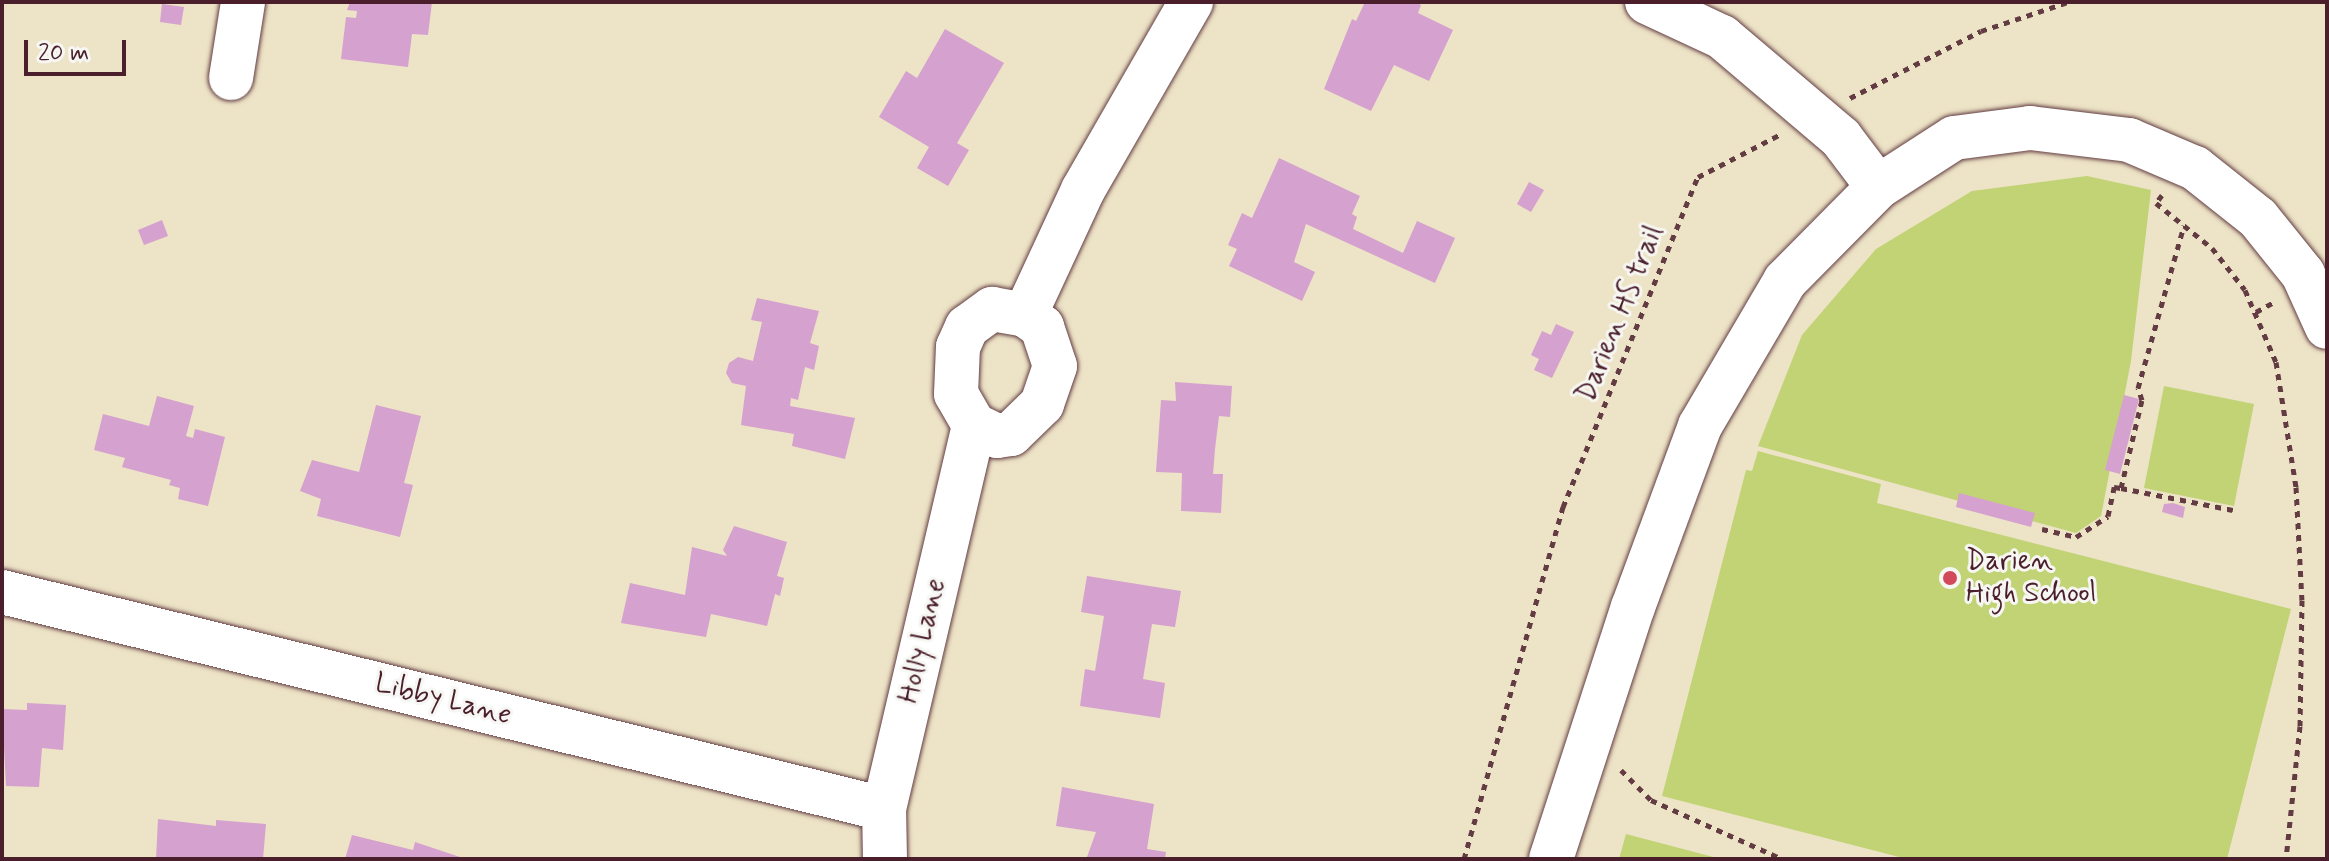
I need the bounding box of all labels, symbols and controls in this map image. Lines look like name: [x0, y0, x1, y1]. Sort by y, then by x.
scale bar: [28, 24, 130, 74]
text: 20 m: [38, 38, 89, 69]
street label: Darien HS trail: [1570, 220, 1672, 408]
place label: Darien High School: [1966, 545, 2096, 611]
marker: Darien High School: [1941, 569, 1959, 587]
street label: Holly Lane: [893, 577, 953, 705]
street label: Libby Lane: [373, 667, 513, 733]

